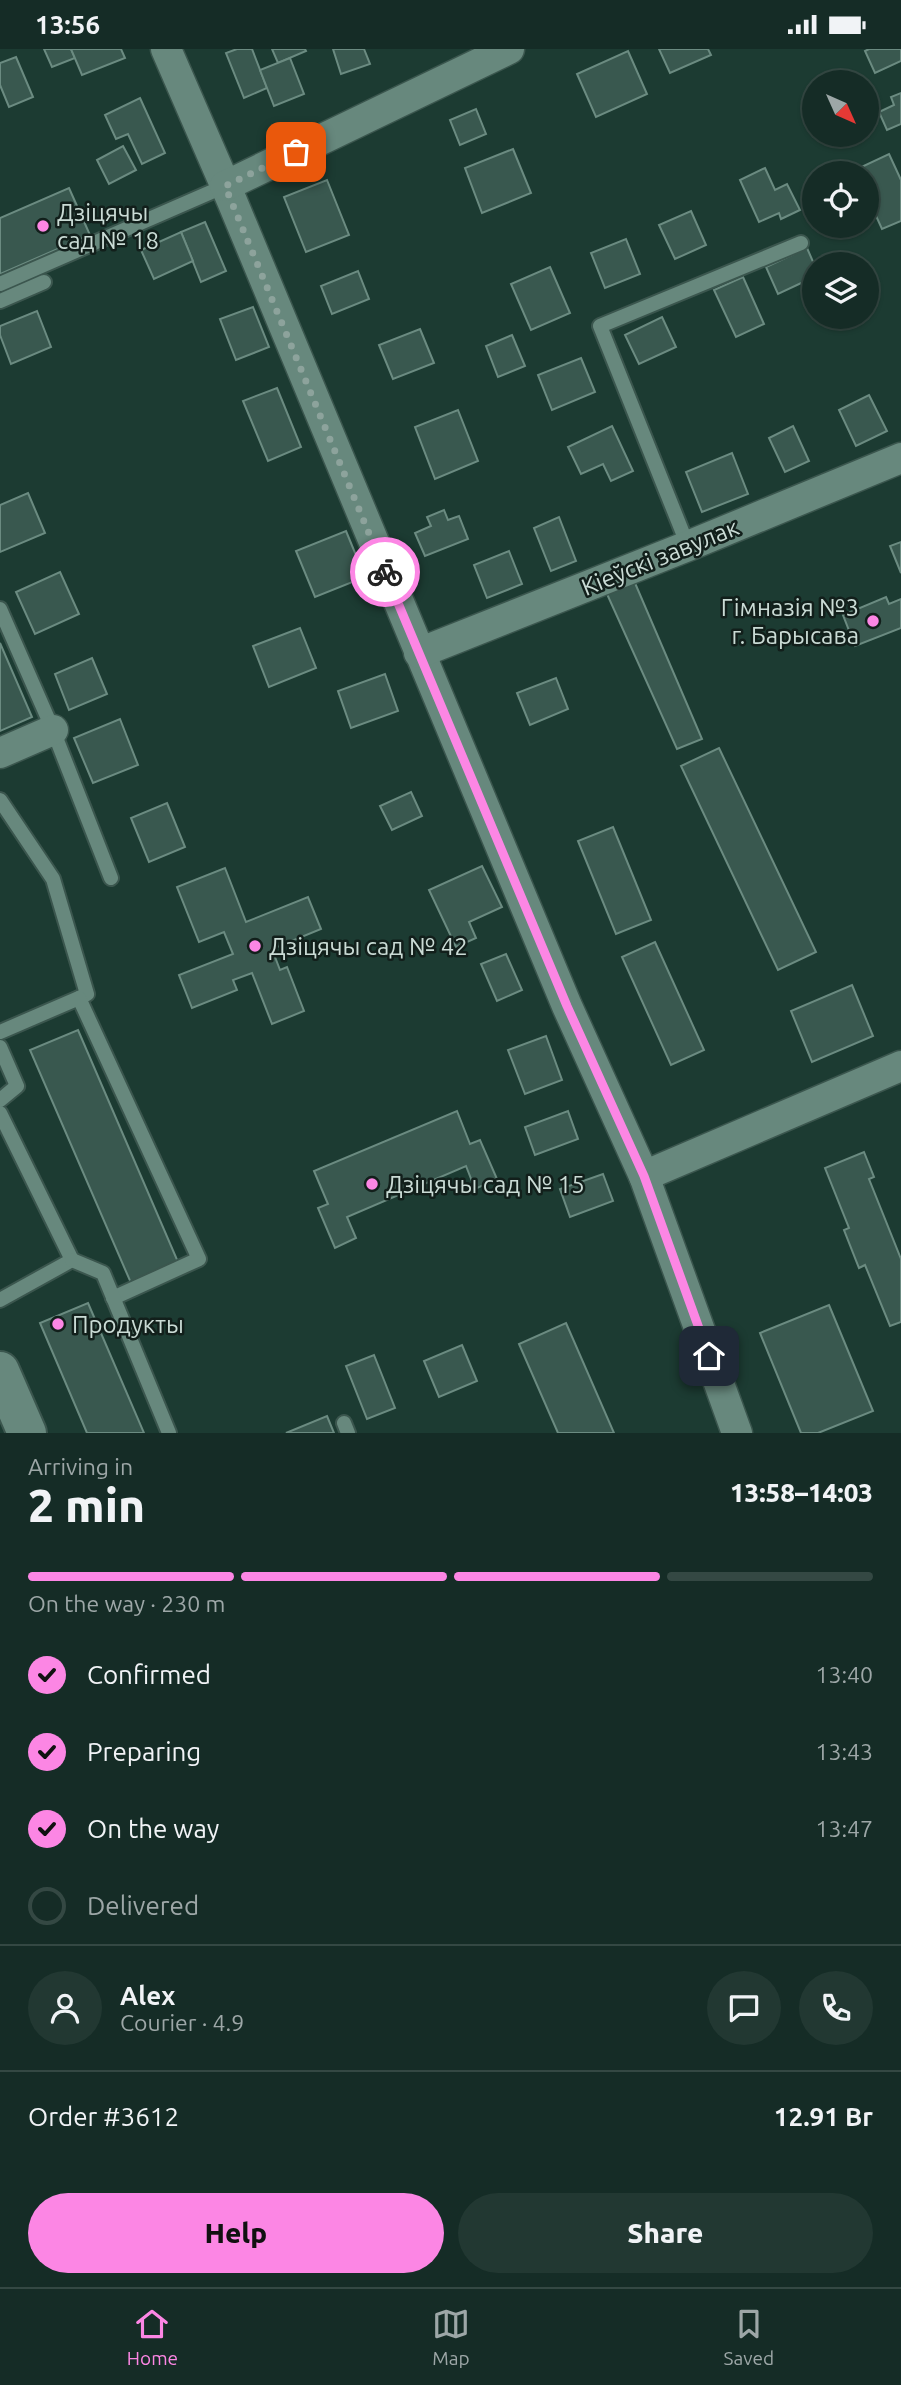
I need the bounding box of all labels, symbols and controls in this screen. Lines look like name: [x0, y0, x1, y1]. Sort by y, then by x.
text: 13:56: [35, 10, 100, 39]
north arrow: [802, 70, 878, 147]
map controls: [802, 70, 879, 329]
pin: [266, 122, 326, 182]
icon: bag: [277, 133, 315, 171]
button: locate: [802, 161, 879, 238]
place label: Дзіцячы сад № 18: [57, 199, 159, 254]
marker: Дзіцячы сад № 18: [35, 218, 51, 234]
button: layers: [802, 252, 879, 329]
street label: Кіеўскі завулак: [577, 513, 743, 601]
courier: [350, 537, 420, 607]
icon: bike: [366, 553, 404, 591]
place label: Гімназія №3 г. Барысава: [721, 594, 859, 649]
marker: Гімназія №3 г. Барысава: [865, 613, 881, 629]
place label: Дзіцячы сад № 42: [269, 933, 468, 960]
marker: Дзіцячы сад № 42: [247, 938, 263, 954]
place label: Дзіцячы сад № 15: [386, 1171, 585, 1198]
marker: Дзіцячы сад № 15: [364, 1176, 380, 1192]
place label: Продукты: [72, 1311, 184, 1338]
marker: Продукты: [50, 1316, 66, 1332]
pin: [679, 1326, 739, 1386]
icon: home: [690, 1337, 728, 1375]
text: Arriving in: [28, 1454, 133, 1479]
text: 13:58–14:03: [730, 1478, 873, 1507]
text: 2 min: [28, 1479, 145, 1531]
text: On the way · 230 m: [28, 1591, 225, 1616]
icon: check: [28, 1656, 66, 1694]
text: Confirmed: [87, 1660, 211, 1689]
text: 13:40: [815, 1662, 873, 1687]
icon: check: [28, 1733, 66, 1771]
text: Preparing: [87, 1737, 201, 1766]
text: 13:43: [815, 1739, 873, 1764]
icon: check: [28, 1810, 66, 1848]
text: On the way: [87, 1814, 219, 1843]
text: 13:47: [815, 1816, 873, 1841]
text: Delivered: [87, 1891, 199, 1920]
button: person: [28, 1971, 102, 2045]
button: chat: [707, 1971, 781, 2045]
button: phone: [799, 1971, 873, 2045]
text: Alex: [120, 1981, 175, 2010]
text: Courier · 4.9: [120, 2010, 244, 2035]
text: Order #3612: [28, 2102, 179, 2131]
text: 12.91 Br: [774, 2102, 873, 2131]
button: Help: [28, 2193, 444, 2273]
button: Share: [458, 2193, 873, 2273]
tab: Home: [127, 2305, 178, 2369]
tab: Map: [432, 2305, 470, 2369]
tab: Saved: [724, 2305, 774, 2369]

